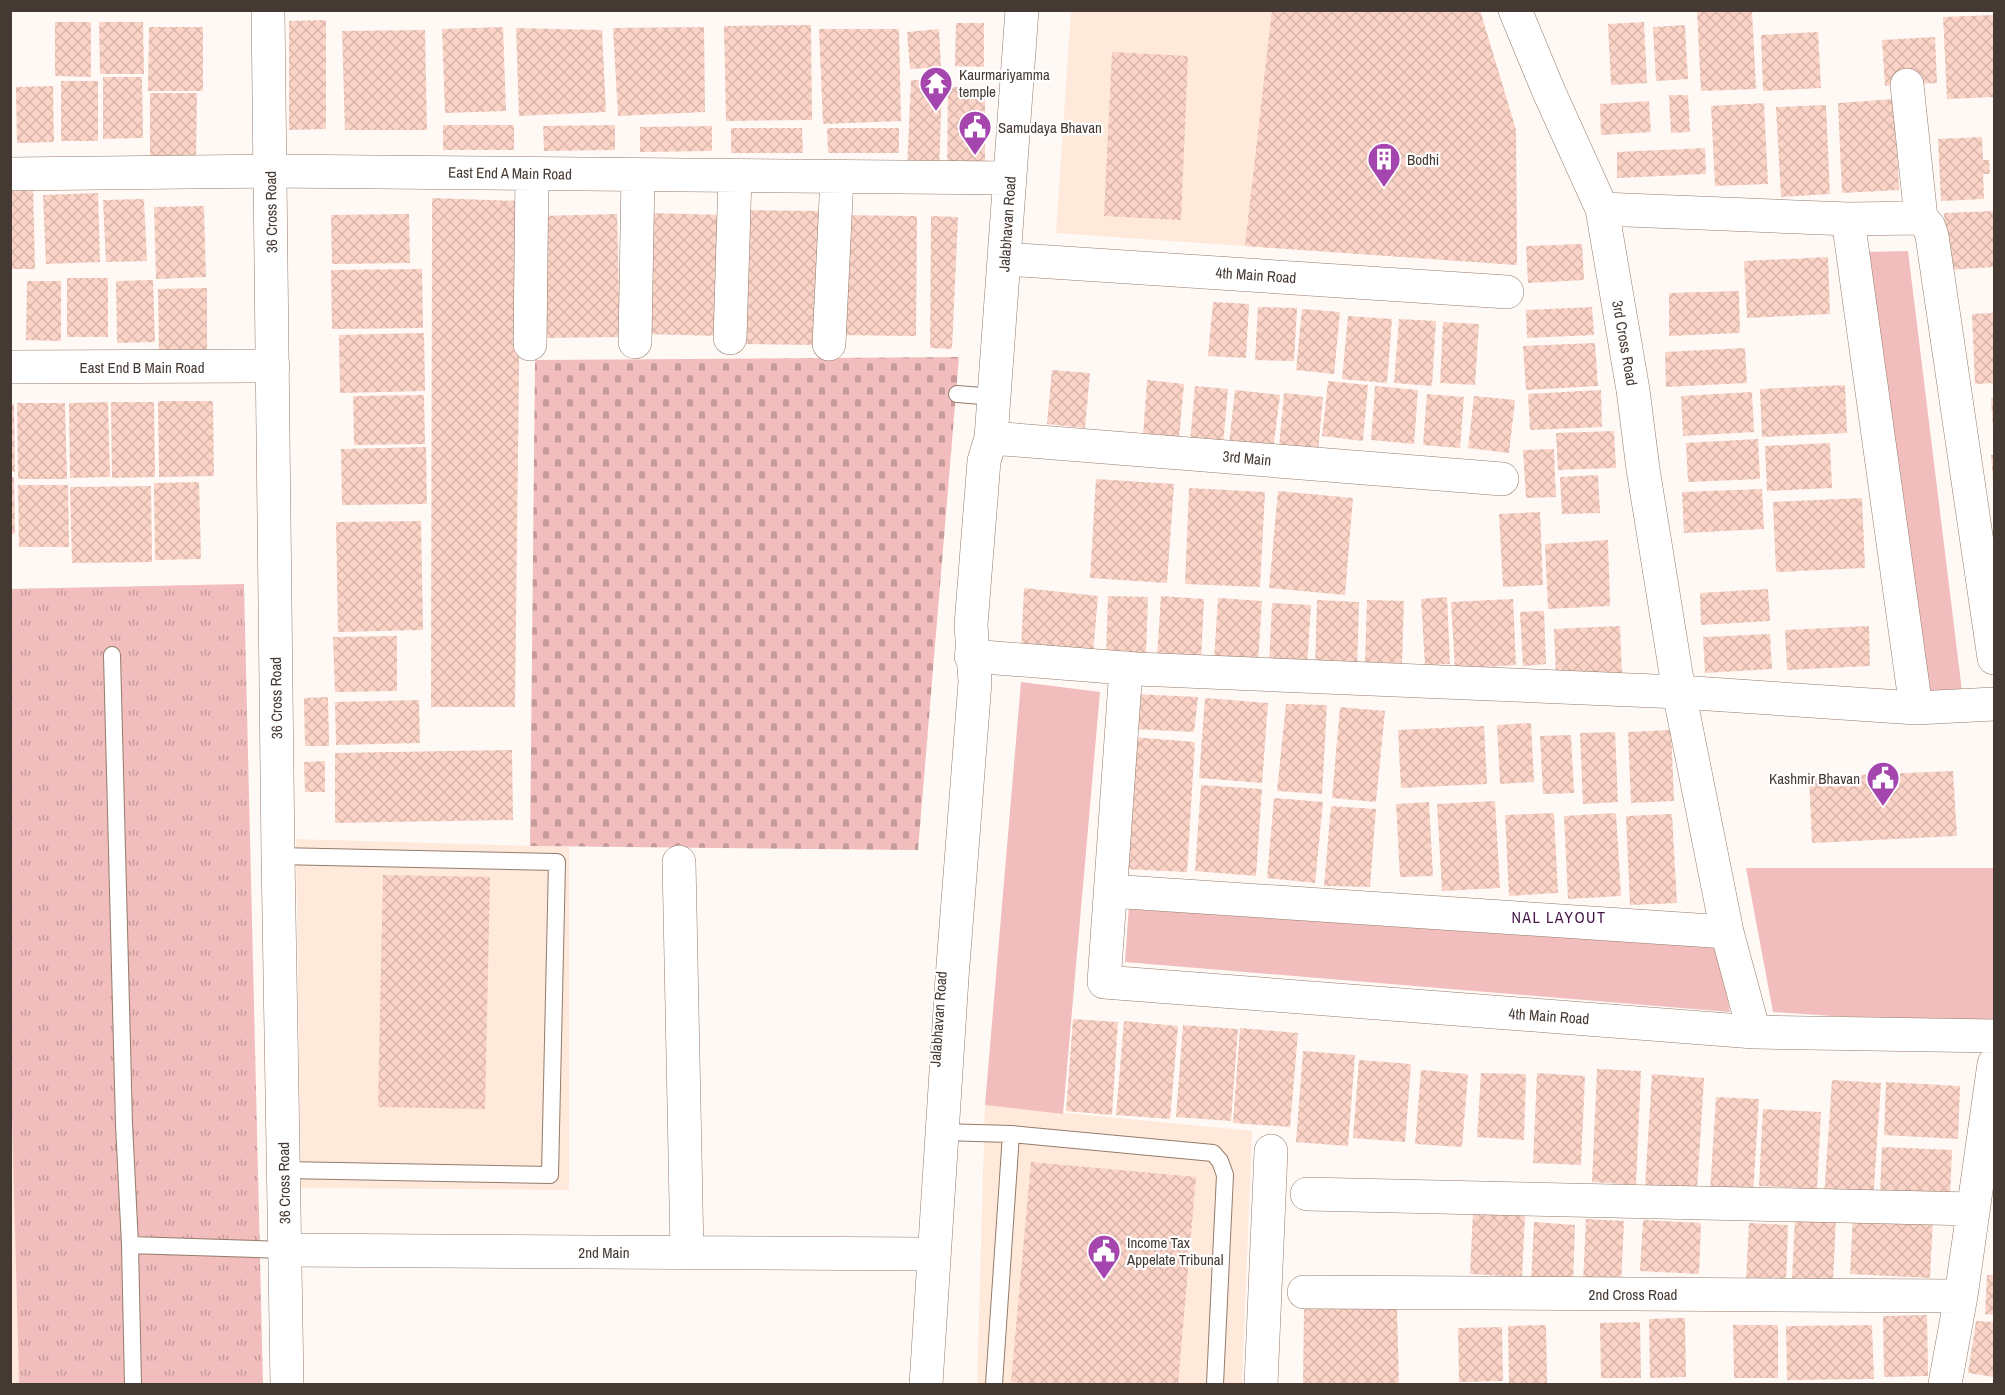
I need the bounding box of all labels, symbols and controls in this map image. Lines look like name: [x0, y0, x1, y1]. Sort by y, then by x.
place label: Kaurmariyamma temple: [959, 64, 1050, 102]
temple icon: Kaurmariyamma temple: [918, 65, 954, 112]
public building icon: Samudaya Bhavan: [957, 109, 993, 156]
place label: Samudaya Bhavan: [998, 117, 1102, 138]
building icon: Bodhi: [1366, 141, 1402, 188]
place label: Bodhi: [1407, 149, 1439, 170]
street label: East End A Main Road: [448, 161, 572, 185]
street label: 36 Cross Road: [260, 171, 282, 253]
street label: Jalabhavan Road: [993, 176, 1021, 272]
street label: 4th Main Road: [1215, 262, 1297, 288]
street label: 3rd Cross Road: [1607, 299, 1643, 387]
street label: East End B Main Road: [79, 357, 205, 378]
street label: 3rd Main: [1222, 445, 1272, 471]
street label: 36 Cross Road: [265, 657, 287, 739]
public building icon: Kashmir Bhavan: [1865, 760, 1901, 807]
place label: Kashmir Bhavan: [1769, 768, 1860, 789]
district label: NAL LAYOUT: [1511, 906, 1607, 928]
street label: Jalabhavan Road: [924, 971, 952, 1067]
street label: 4th Main Road: [1508, 1003, 1590, 1029]
street label: 36 Cross Road: [273, 1142, 295, 1224]
place label: Income Tax Appelate Tribunal: [1126, 1232, 1223, 1270]
public building icon: Income Tax Appelate Tribunal: [1086, 1233, 1122, 1280]
street label: 2nd Main: [578, 1242, 630, 1263]
street label: 2nd Cross Road: [1589, 1284, 1677, 1305]

